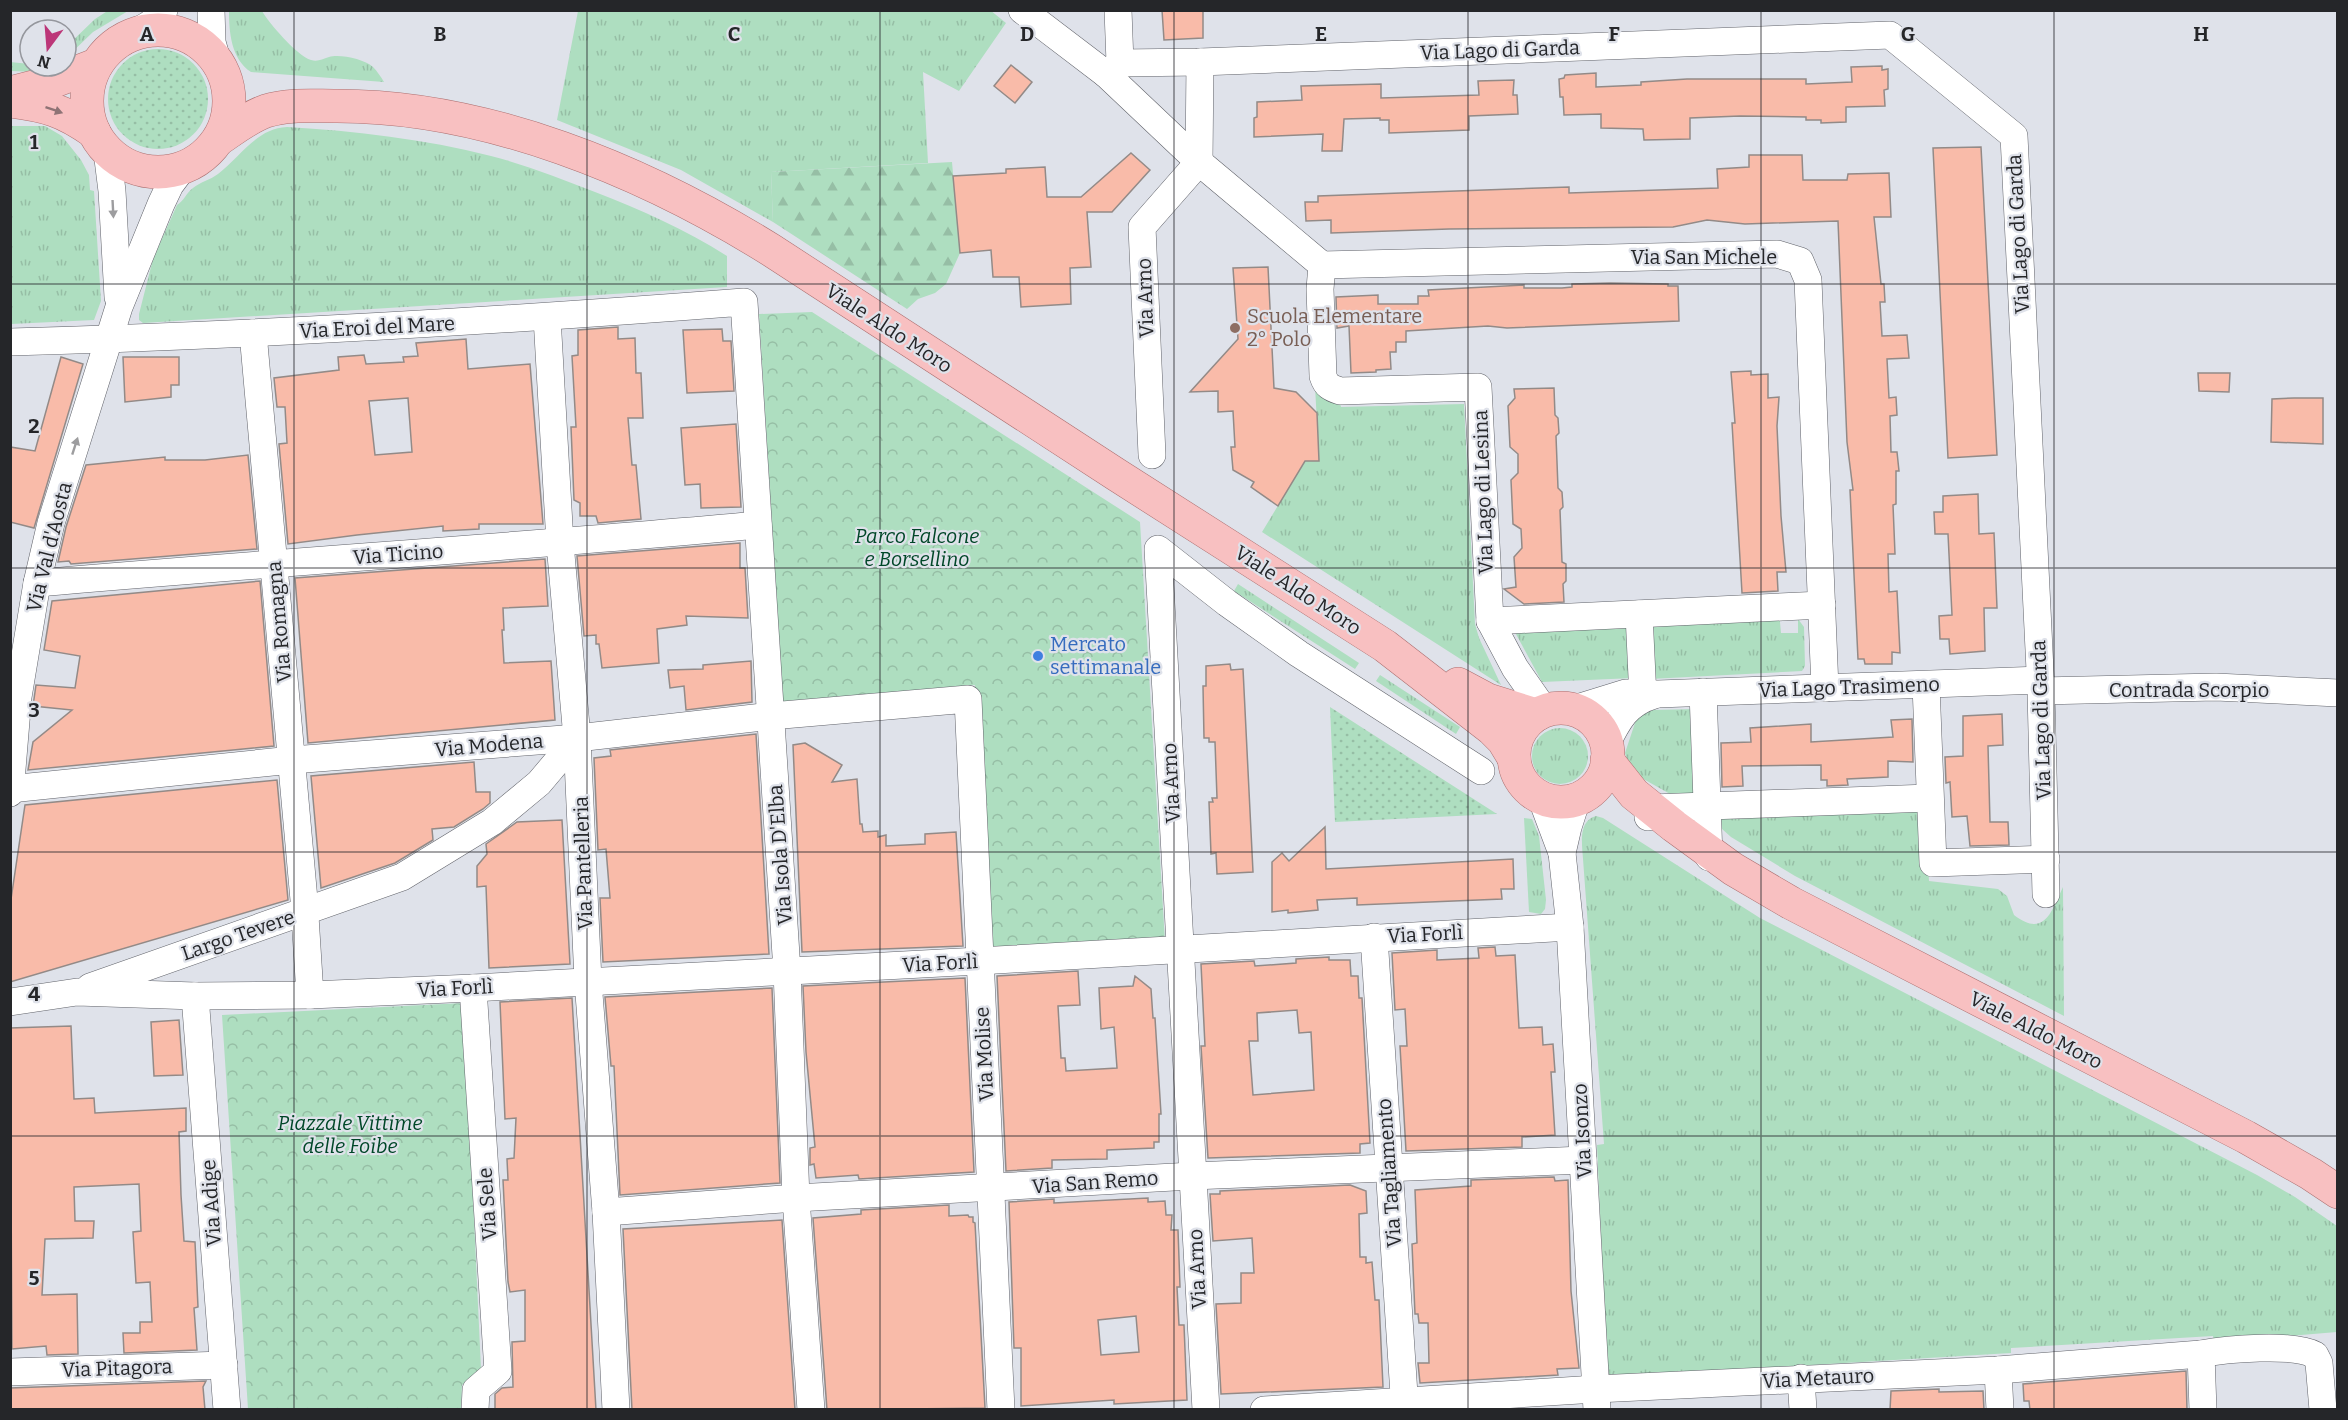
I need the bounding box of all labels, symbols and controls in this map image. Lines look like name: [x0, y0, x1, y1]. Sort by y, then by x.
north arrow: [18, 18, 78, 78]
text: A: [140, 22, 155, 46]
text: B: [434, 22, 447, 46]
text: C: [728, 22, 740, 46]
text: D: [1020, 22, 1034, 46]
text: E: [1315, 22, 1327, 46]
text: F: [1608, 22, 1620, 46]
text: G: [1901, 22, 1915, 46]
text: H: [2193, 22, 2209, 46]
street label: Via Lago di Garda: [1420, 35, 1580, 65]
text: N: [35, 51, 53, 73]
one-way arrow: [46, 106, 64, 115]
text: 1: [30, 130, 39, 154]
street label: Via Lago di Garda: [2002, 153, 2034, 314]
one-way arrow: [108, 200, 118, 219]
street label: Via San Michele: [1631, 245, 1777, 269]
street label: Via Arno: [1132, 258, 1158, 338]
street label: Viale Aldo Moro: [821, 278, 957, 378]
place label: Scuola Elementare 2° Polo: [1247, 304, 1422, 351]
street label: Via Eroi del Mare: [299, 311, 455, 343]
marker: Scuola Elementare 2° Polo: [1228, 321, 1242, 335]
street label: Via Lago di Lesina: [1468, 409, 1498, 575]
text: 2: [28, 414, 40, 438]
one-way arrow: [71, 437, 81, 455]
street label: Via Val d'Aosta: [21, 479, 77, 615]
park label: Parco Falcone e Borsellino: [855, 524, 979, 571]
street label: Via Ticino: [352, 539, 444, 569]
street label: Viale Aldo Moro: [1230, 540, 1366, 640]
street label: Via Romagna: [262, 560, 296, 684]
place label: Mercato settimanale: [1050, 632, 1161, 679]
street label: Via Lago di Garda: [2026, 640, 2056, 800]
marker: Mercato settimanale: [1031, 649, 1045, 663]
street label: Via Lago Trasimeno: [1758, 672, 1940, 702]
street label: Contrada Scorpio: [2109, 678, 2269, 702]
text: 3: [28, 698, 40, 722]
street label: Via Modena: [434, 728, 544, 762]
street label: Via Arno: [1157, 742, 1185, 824]
street label: Via Isola D'Elba: [763, 784, 797, 926]
street label: Via Pantelleria: [569, 795, 597, 930]
street label: Largo Tevere: [178, 904, 298, 966]
street label: Via Forlì: [1387, 920, 1463, 948]
street label: Via Forlì: [902, 949, 978, 977]
street label: Via Forlì: [417, 974, 493, 1002]
text: 4: [28, 982, 40, 1006]
street label: Viale Aldo Moro: [1965, 986, 2107, 1074]
street label: Via Molise: [970, 1006, 998, 1102]
street label: Via Isonzo: [1568, 1083, 1596, 1179]
street label: Via Tagliamento: [1372, 1098, 1406, 1248]
park label: Piazzale Vittime delle Foibe: [277, 1111, 423, 1158]
street label: Via Adige: [196, 1159, 226, 1247]
street label: Via San Remo: [1031, 1166, 1159, 1198]
street label: Via Sele: [472, 1167, 502, 1241]
street label: Via Arno: [1183, 1228, 1211, 1310]
text: 5: [29, 1266, 40, 1290]
street label: Via Pitagora: [61, 1354, 173, 1382]
street label: Via Metauro: [1761, 1363, 1875, 1393]

